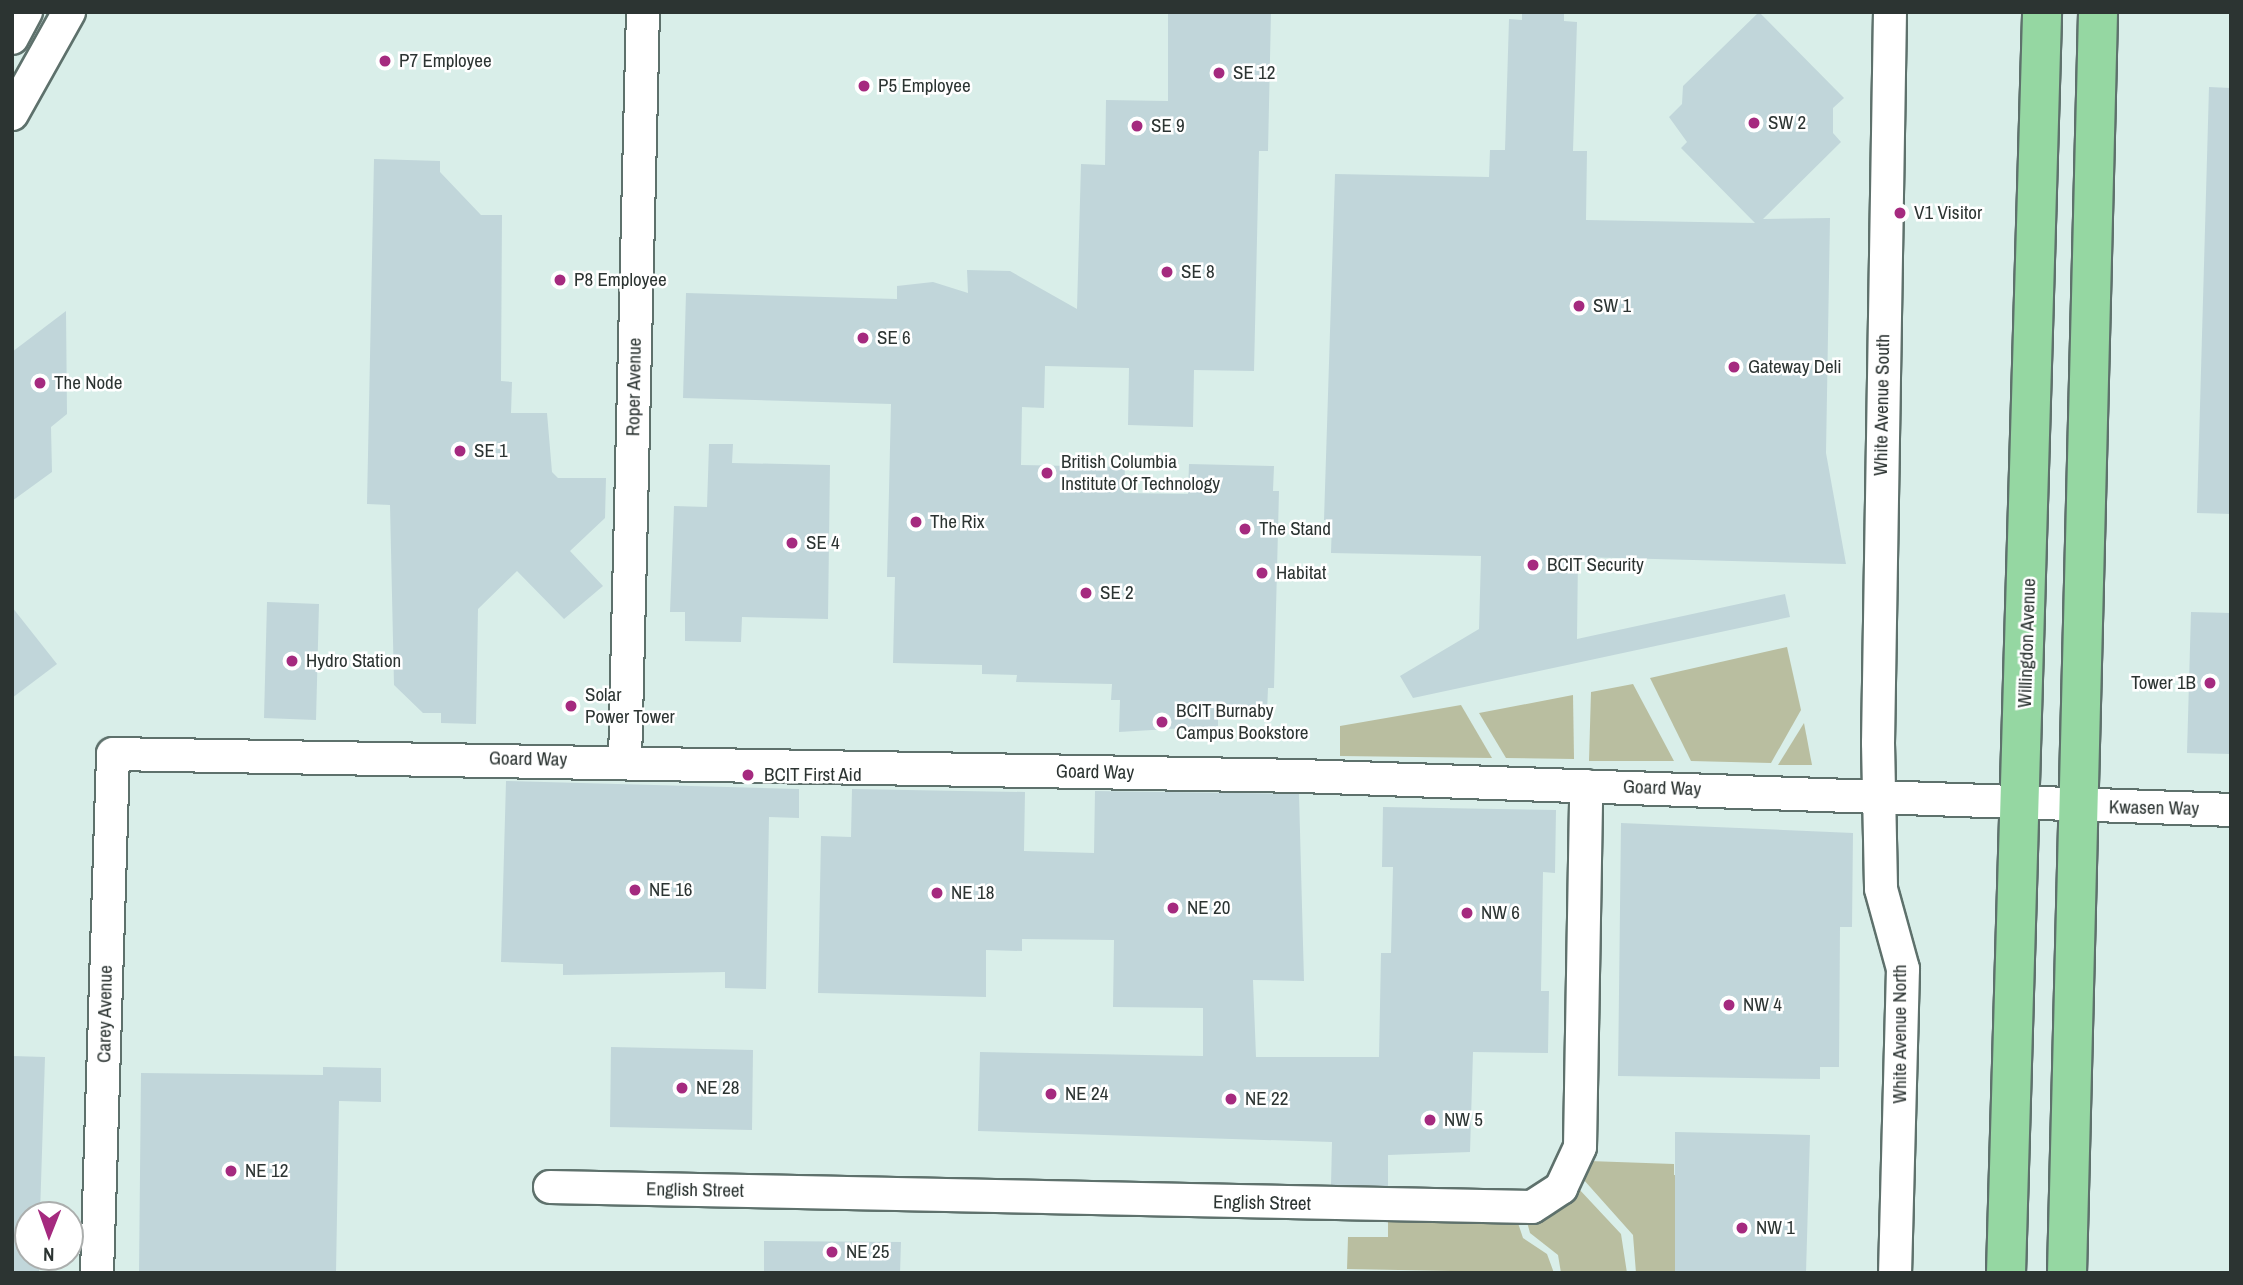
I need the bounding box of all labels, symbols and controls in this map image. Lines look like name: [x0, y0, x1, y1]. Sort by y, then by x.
place label: P7 Employee: [399, 50, 492, 72]
marker: P7 Employee: [377, 53, 393, 69]
place label: SE 12: [1233, 62, 1275, 84]
marker: SE 12: [1211, 65, 1227, 81]
place label: P5 Employee: [878, 75, 971, 97]
marker: P5 Employee: [856, 78, 872, 94]
place label: SW 2: [1768, 112, 1806, 134]
place label: SE 9: [1151, 115, 1185, 137]
marker: SW 2: [1746, 115, 1762, 131]
marker: SE 9: [1129, 118, 1145, 134]
place label: V1 Visitor: [1914, 202, 1982, 224]
marker: V1 Visitor: [1892, 205, 1908, 221]
place label: SE 8: [1181, 261, 1215, 283]
marker: SE 8: [1159, 264, 1175, 280]
place label: P8 Employee: [574, 269, 667, 291]
marker: P8 Employee: [552, 272, 568, 288]
place label: SW 1: [1593, 295, 1631, 317]
marker: SW 1: [1571, 298, 1587, 314]
place label: SE 6: [877, 327, 911, 349]
marker: SE 6: [855, 330, 871, 346]
street label: White Avenue South: [1869, 333, 1895, 477]
street label: Roper Avenue: [622, 337, 646, 437]
place label: Gateway Deli: [1748, 356, 1842, 378]
marker: Gateway Deli: [1726, 359, 1742, 375]
place label: The Node: [54, 372, 122, 394]
marker: The Node: [32, 375, 48, 391]
place label: SE 1: [474, 440, 508, 462]
marker: SE 1: [452, 443, 468, 459]
place label: British Columbia Institute Of Technology: [1061, 451, 1220, 495]
marker: British Columbia Institute Of Technology: [1039, 465, 1055, 481]
place label: The Rix: [930, 511, 985, 533]
marker: The Rix: [908, 514, 924, 530]
place label: The Stand: [1259, 518, 1331, 540]
marker: The Stand: [1237, 521, 1253, 537]
place label: SE 4: [806, 532, 840, 554]
marker: SE 4: [784, 535, 800, 551]
place label: BCIT Security: [1547, 554, 1644, 576]
marker: BCIT Security: [1525, 557, 1541, 573]
place label: Habitat: [1276, 562, 1326, 584]
marker: Habitat: [1254, 565, 1270, 581]
street label: Willingdon Avenue: [2013, 577, 2041, 709]
place label: SE 2: [1100, 582, 1134, 604]
marker: SE 2: [1078, 585, 1094, 601]
place label: Hydro Station: [306, 650, 401, 672]
marker: Hydro Station: [284, 653, 300, 669]
place label: Tower 1B: [2131, 672, 2196, 694]
marker: Tower 1B: [2202, 675, 2218, 691]
place label: Solar Power Tower: [585, 684, 675, 728]
marker: Solar Power Tower: [563, 698, 579, 714]
place label: BCIT Burnaby Campus Bookstore: [1176, 700, 1308, 744]
marker: BCIT Burnaby Campus Bookstore: [1154, 714, 1170, 730]
street label: Goard Way: [489, 747, 567, 771]
street label: Goard Way: [1056, 760, 1134, 784]
place label: BCIT First Aid: [764, 764, 863, 786]
marker: BCIT First Aid: [738, 765, 758, 785]
street label: Goard Way: [1623, 775, 1701, 801]
street label: Kwasen Way: [2109, 796, 2199, 820]
place label: NE 16: [649, 879, 692, 901]
marker: NE 16: [627, 882, 643, 898]
place label: NE 18: [951, 882, 994, 904]
marker: NE 18: [929, 885, 945, 901]
place label: NE 20: [1187, 897, 1230, 919]
marker: NE 20: [1165, 900, 1181, 916]
place label: NW 6: [1481, 902, 1520, 924]
marker: NW 6: [1459, 905, 1475, 921]
street label: White Avenue North: [1889, 964, 1911, 1104]
street label: Carey Avenue: [93, 965, 117, 1063]
place label: NW 4: [1743, 994, 1782, 1016]
marker: NW 4: [1721, 997, 1737, 1013]
place label: NE 28: [696, 1077, 739, 1099]
marker: NE 28: [674, 1080, 690, 1096]
place label: NE 24: [1065, 1083, 1108, 1105]
marker: NE 24: [1043, 1086, 1059, 1102]
place label: NE 22: [1245, 1088, 1288, 1110]
marker: NE 22: [1223, 1091, 1239, 1107]
place label: NW 5: [1444, 1109, 1483, 1131]
marker: NW 5: [1422, 1112, 1438, 1128]
place label: NE 12: [245, 1160, 288, 1182]
marker: NE 12: [223, 1163, 239, 1179]
street label: English Street: [646, 1178, 744, 1202]
street label: English Street: [1213, 1191, 1311, 1215]
north arrow: [14, 1201, 84, 1271]
place label: NW 1: [1756, 1217, 1795, 1239]
marker: NW 1: [1734, 1220, 1750, 1236]
place label: NE 25: [846, 1241, 889, 1263]
text: N: [43, 1242, 55, 1268]
marker: NE 25: [824, 1244, 840, 1260]

